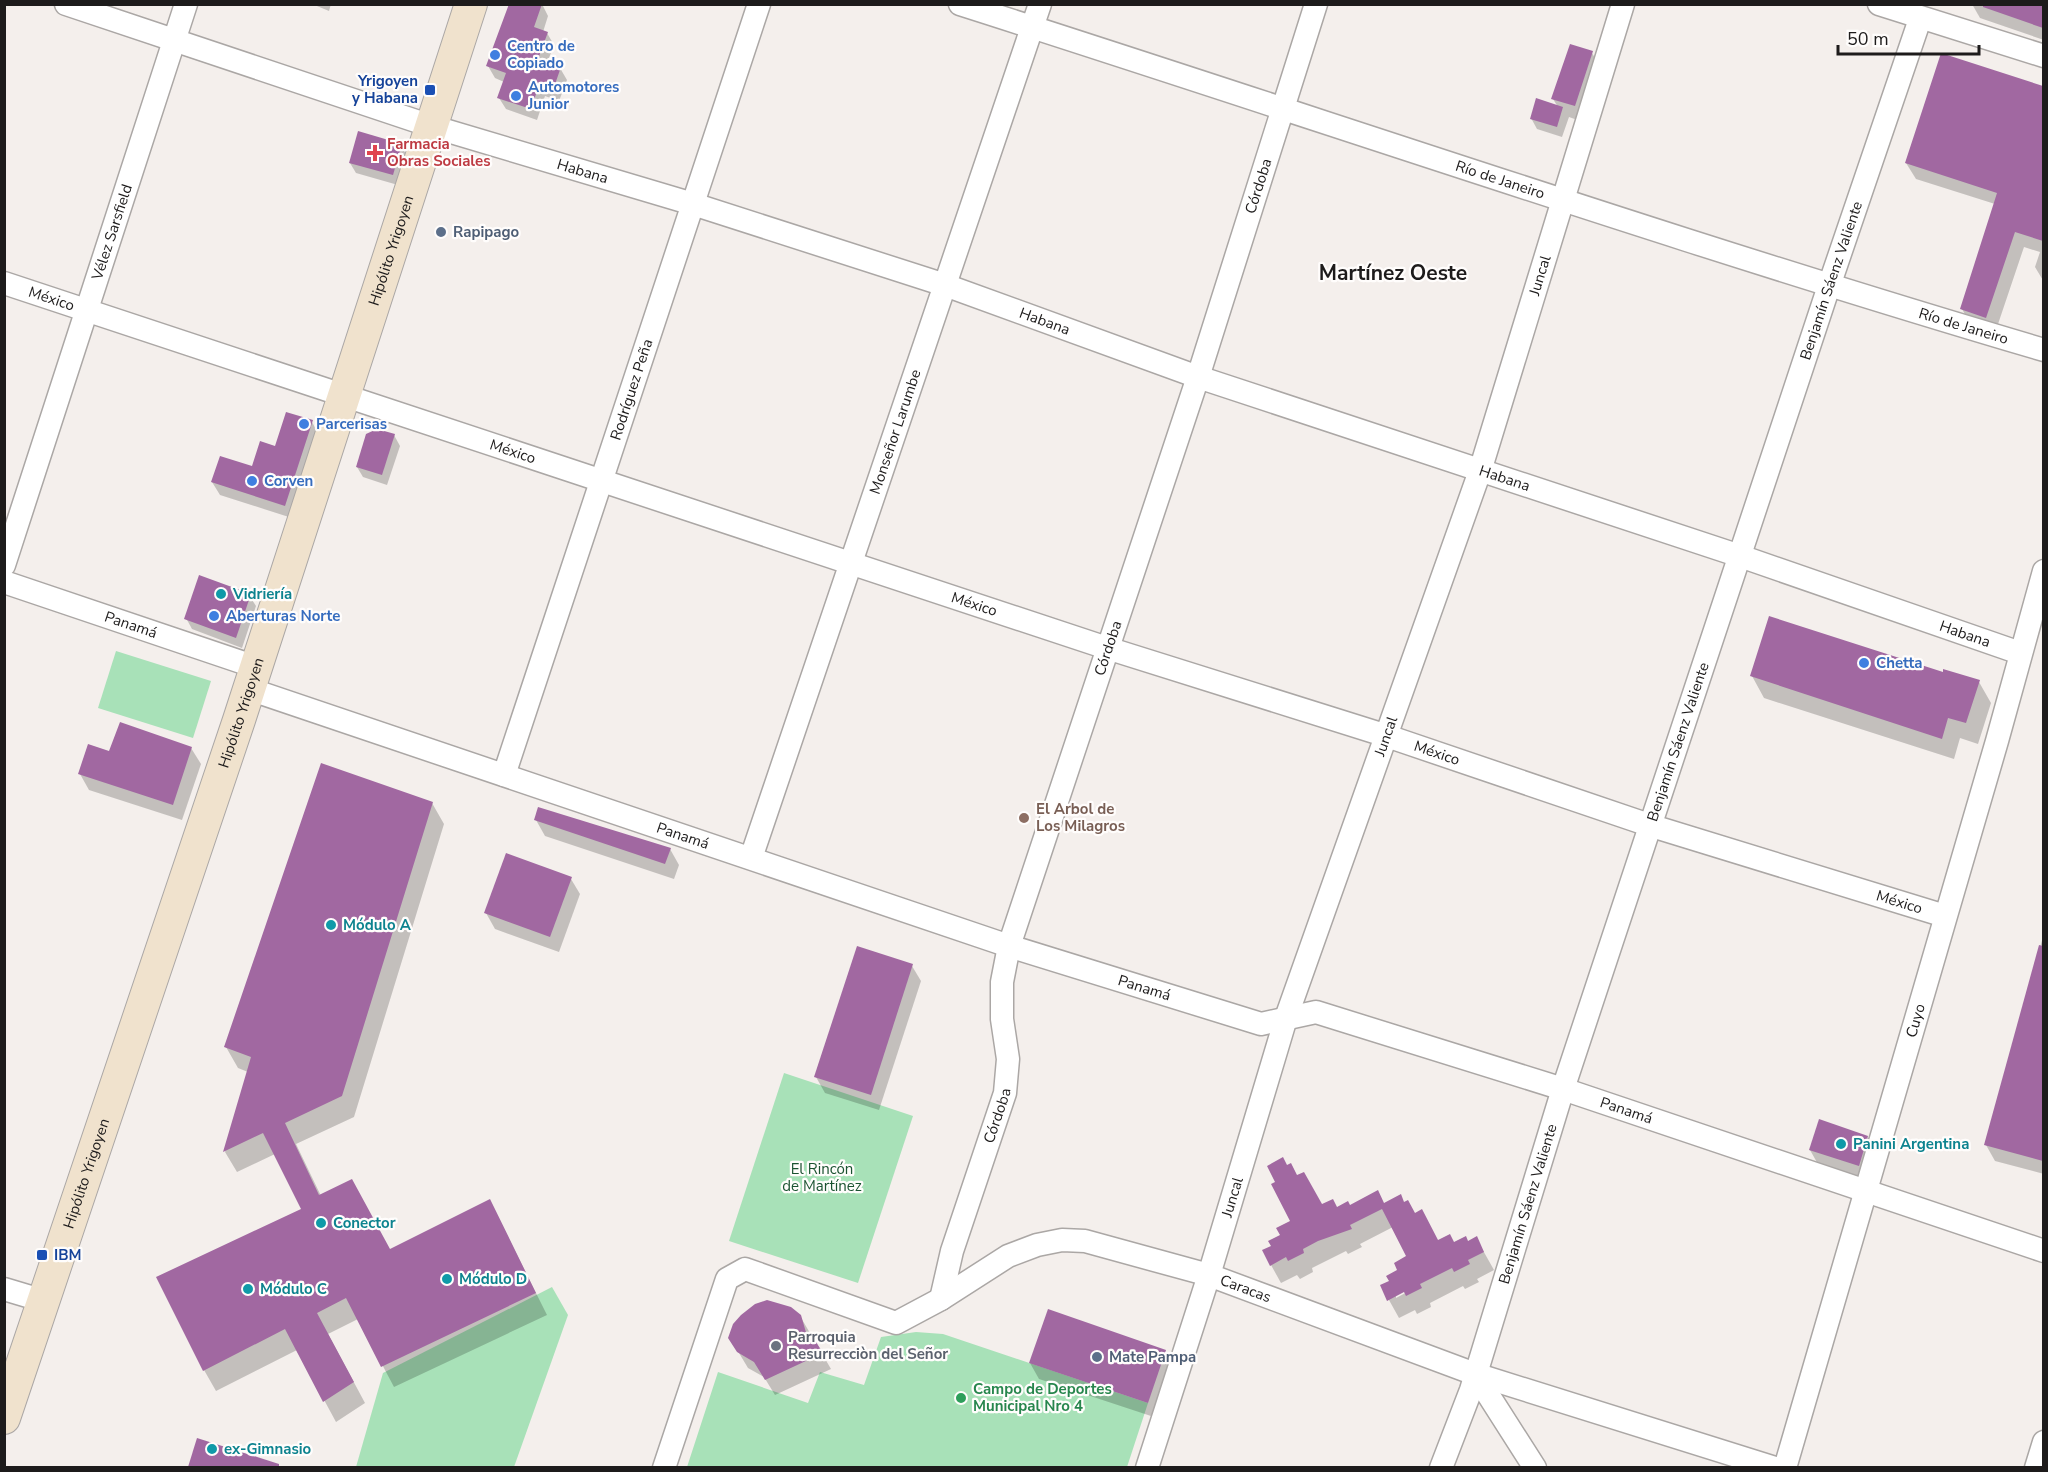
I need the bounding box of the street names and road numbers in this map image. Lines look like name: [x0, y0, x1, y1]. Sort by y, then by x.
street label: Habana: [555, 154, 611, 188]
street label: Córdoba: [1240, 156, 1277, 216]
street label: Río de Janeiro: [1453, 156, 1547, 204]
street label: Vélez Sarsfield: [87, 182, 137, 284]
street label: Hipólito Yrigoyen: [364, 193, 418, 308]
street label: Benjamín Sáenz Valiente: [1795, 199, 1867, 363]
street label: Juncal: [1524, 252, 1556, 299]
street label: México: [26, 282, 77, 316]
street label: Habana: [1017, 303, 1073, 340]
street label: Río de Janeiro: [1916, 303, 2011, 349]
street label: Rodríguez Peña: [605, 336, 658, 443]
street label: Monseñor Larumbe: [865, 367, 926, 497]
street label: México: [487, 434, 538, 468]
street label: Habana: [1477, 461, 1533, 496]
street label: México: [949, 587, 1000, 621]
street label: Panamá: [102, 607, 160, 643]
street label: Habana: [1937, 616, 1993, 652]
street label: Córdoba: [1089, 618, 1126, 678]
street label: Hipólito Yrigoyen: [214, 655, 269, 771]
street label: Benjamín Sáenz Valiente: [1642, 660, 1714, 824]
street label: Juncal: [1369, 713, 1402, 760]
street label: México: [1411, 736, 1462, 770]
street label: Panamá: [654, 818, 712, 854]
street label: México: [1874, 885, 1925, 918]
street label: Panamá: [1115, 970, 1173, 1005]
street label: Cuyo: [1901, 1001, 1930, 1040]
street label: Córdoba: [979, 1088, 1015, 1146]
street label: Panamá: [1597, 1092, 1655, 1129]
street label: Hipólito Yrigoyen: [58, 1116, 114, 1231]
street label: Benjamín Sáenz Valiente: [1494, 1122, 1562, 1287]
street label: Juncal: [1217, 1174, 1248, 1221]
street label: Caracas: [1217, 1270, 1274, 1307]

